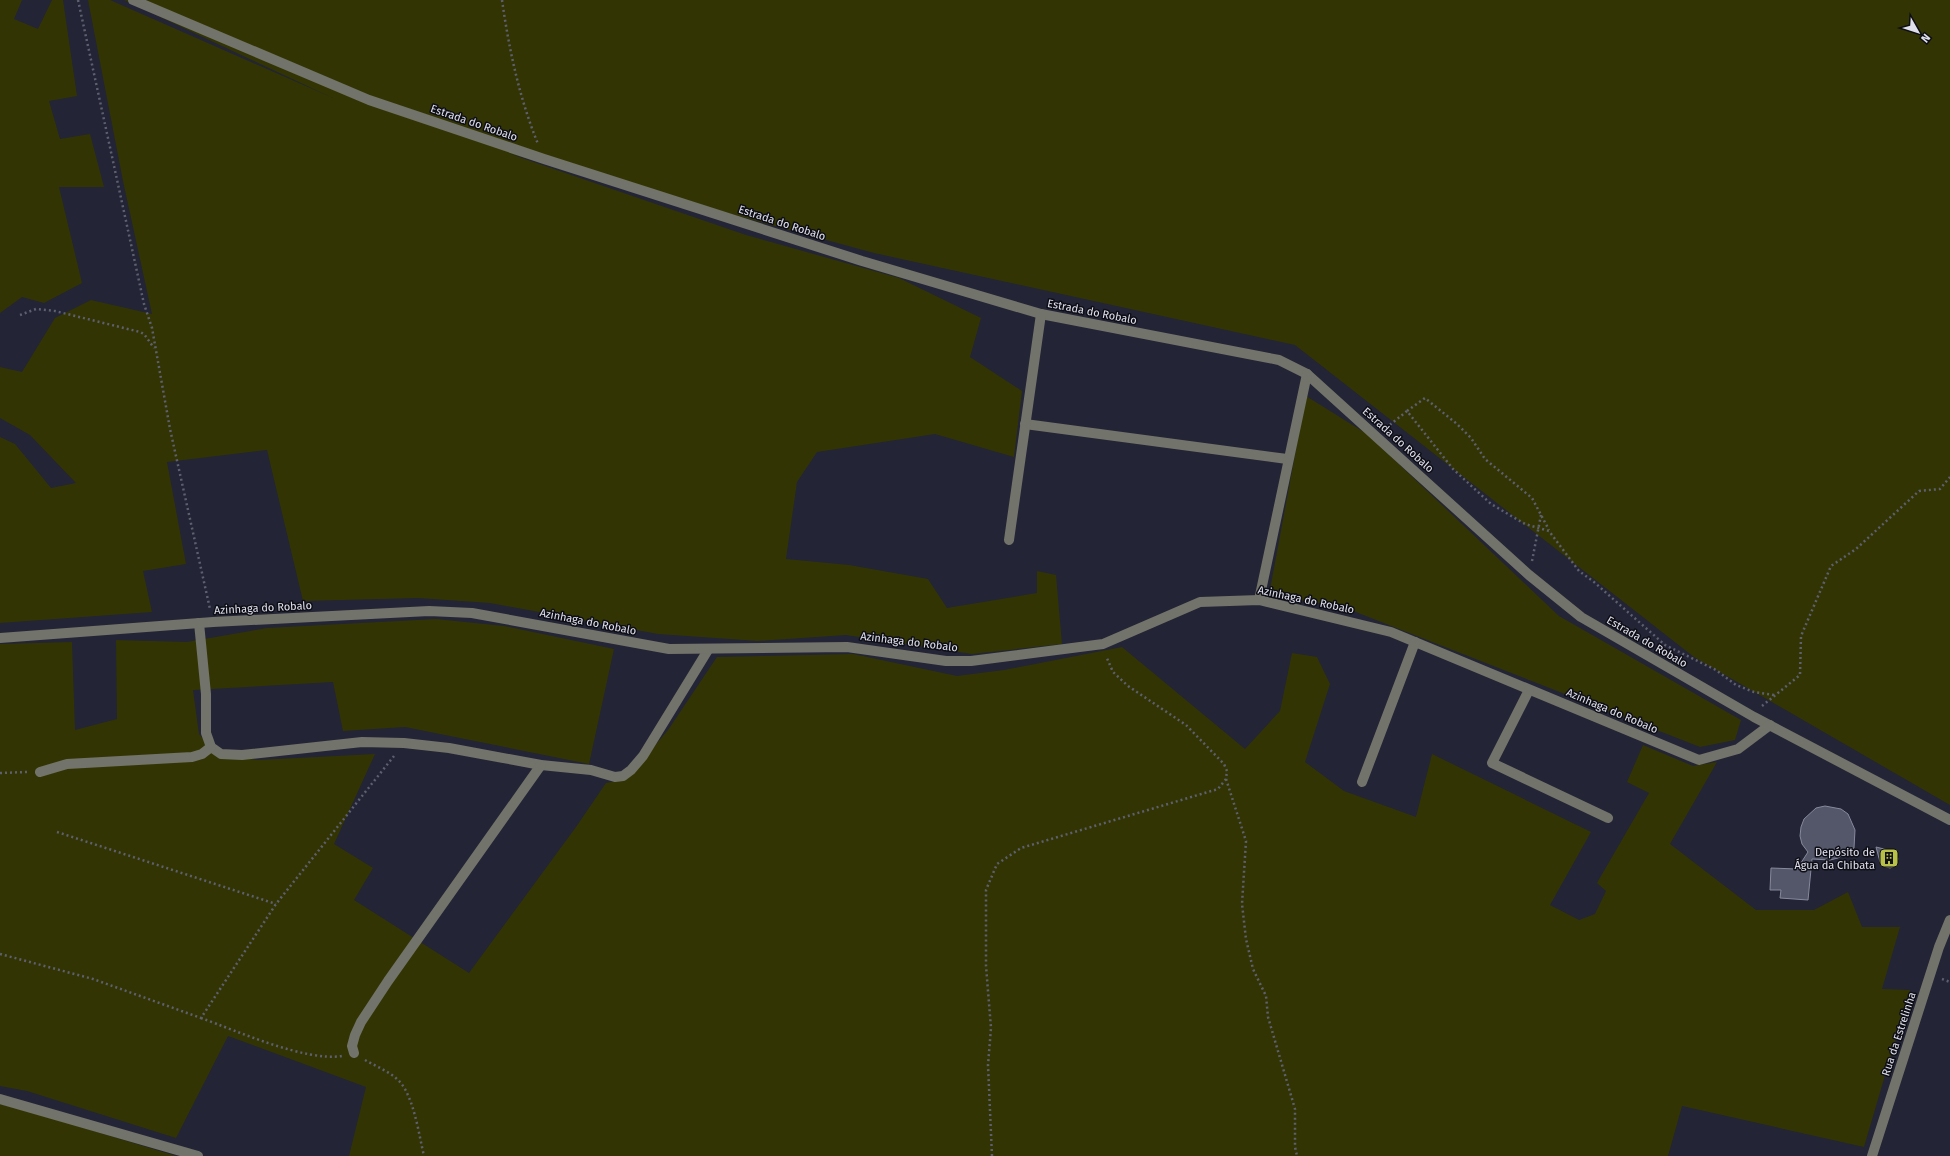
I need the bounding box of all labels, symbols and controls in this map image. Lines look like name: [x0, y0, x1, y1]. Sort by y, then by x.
north arrow: [1898, 12, 1938, 52]
text: N: [1918, 31, 1933, 45]
street label: Estrada do Robalo: [429, 102, 519, 144]
street label: Estrada do Robalo: [737, 203, 827, 243]
street label: Estrada do Robalo: [1046, 297, 1138, 327]
street label: Estrada do Robalo: [1360, 405, 1436, 475]
street label: Azinhaga do Robalo: [1257, 583, 1355, 617]
street label: Azinhaga do Robalo: [214, 599, 312, 617]
street label: Azinhaga do Robalo: [539, 606, 637, 638]
street label: Estrada do Robalo: [1604, 614, 1690, 670]
street label: Azinhaga do Robalo: [860, 630, 958, 654]
street label: Azinhaga do Robalo: [1564, 686, 1660, 736]
place label: Depósito de Água da Chibata: [1794, 846, 1875, 872]
building icon: Depósito de Água da Chibata: [1878, 847, 1900, 869]
street label: Rua da Estrelinha: [1879, 990, 1919, 1078]

